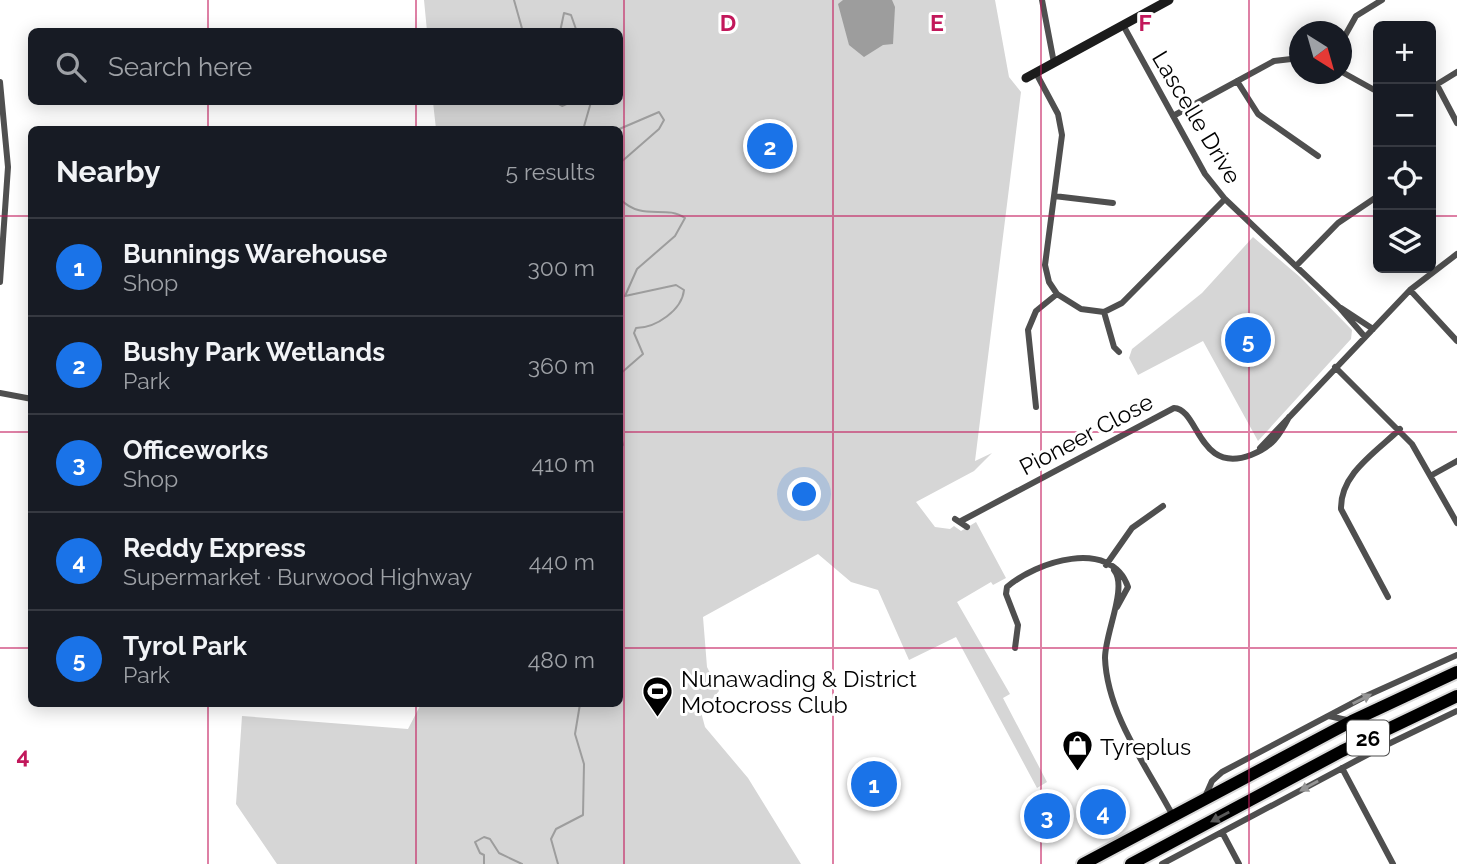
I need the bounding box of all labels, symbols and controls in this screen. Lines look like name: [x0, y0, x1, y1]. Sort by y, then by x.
text: D: [720, 9, 736, 36]
text: E: [930, 9, 944, 36]
text: F: [1138, 9, 1152, 36]
north arrow: [1289, 21, 1352, 84]
map controls: [1373, 21, 1436, 273]
button: +: [1373, 21, 1436, 84]
search box: [28, 28, 623, 105]
street label: Lascelle Drive: [1147, 46, 1247, 188]
icon: search: [52, 48, 90, 86]
text: Search here: [108, 52, 252, 82]
button: −: [1373, 84, 1436, 147]
pin: 2: [747, 120, 793, 172]
button: locate: [1373, 147, 1436, 210]
text: Nearby: [56, 154, 160, 189]
text: 5 results: [506, 158, 595, 185]
button: layers: [1373, 210, 1436, 273]
text: Bunnings Warehouse: [123, 239, 387, 269]
text: 1: [73, 254, 85, 281]
text: 300 m: [528, 254, 595, 281]
text: Shop: [123, 269, 178, 296]
pin: 5: [1225, 314, 1271, 366]
text: Bushy Park Wetlands: [123, 337, 385, 367]
text: 2: [73, 352, 85, 379]
text: 360 m: [528, 352, 595, 379]
text: Park: [123, 367, 170, 394]
street label: Pioneer Close: [1015, 388, 1157, 480]
text: Officeworks: [123, 435, 268, 465]
text: 3: [73, 450, 85, 477]
text: 410 m: [532, 450, 595, 477]
text: Shop: [123, 465, 178, 492]
your location: [787, 477, 821, 511]
text: Reddy Express: [123, 533, 306, 563]
text: 4: [72, 548, 86, 575]
text: 440 m: [529, 548, 595, 575]
text: Supermarket · Burwood Highway: [123, 563, 472, 590]
text: Tyrol Park: [123, 631, 247, 661]
text: 5: [73, 646, 85, 673]
text: 480 m: [528, 646, 595, 673]
text: Park: [123, 661, 170, 688]
place label: Nunawading & District Motocross Club: [681, 665, 917, 718]
sports icon: Nunawading & District Motocross Club: [641, 674, 675, 718]
one-way arrow: [1352, 693, 1372, 704]
road number: 26: [1347, 720, 1389, 756]
shop icon: Tyreplus: [1060, 729, 1094, 773]
place label: Tyreplus: [1100, 733, 1191, 760]
text: 4: [16, 742, 30, 769]
pin: 1: [851, 758, 897, 810]
one-way arrow: [1299, 780, 1318, 792]
pin: 4: [1080, 786, 1126, 838]
pin: 3: [1024, 790, 1070, 842]
one-way arrow: [1210, 811, 1230, 822]

